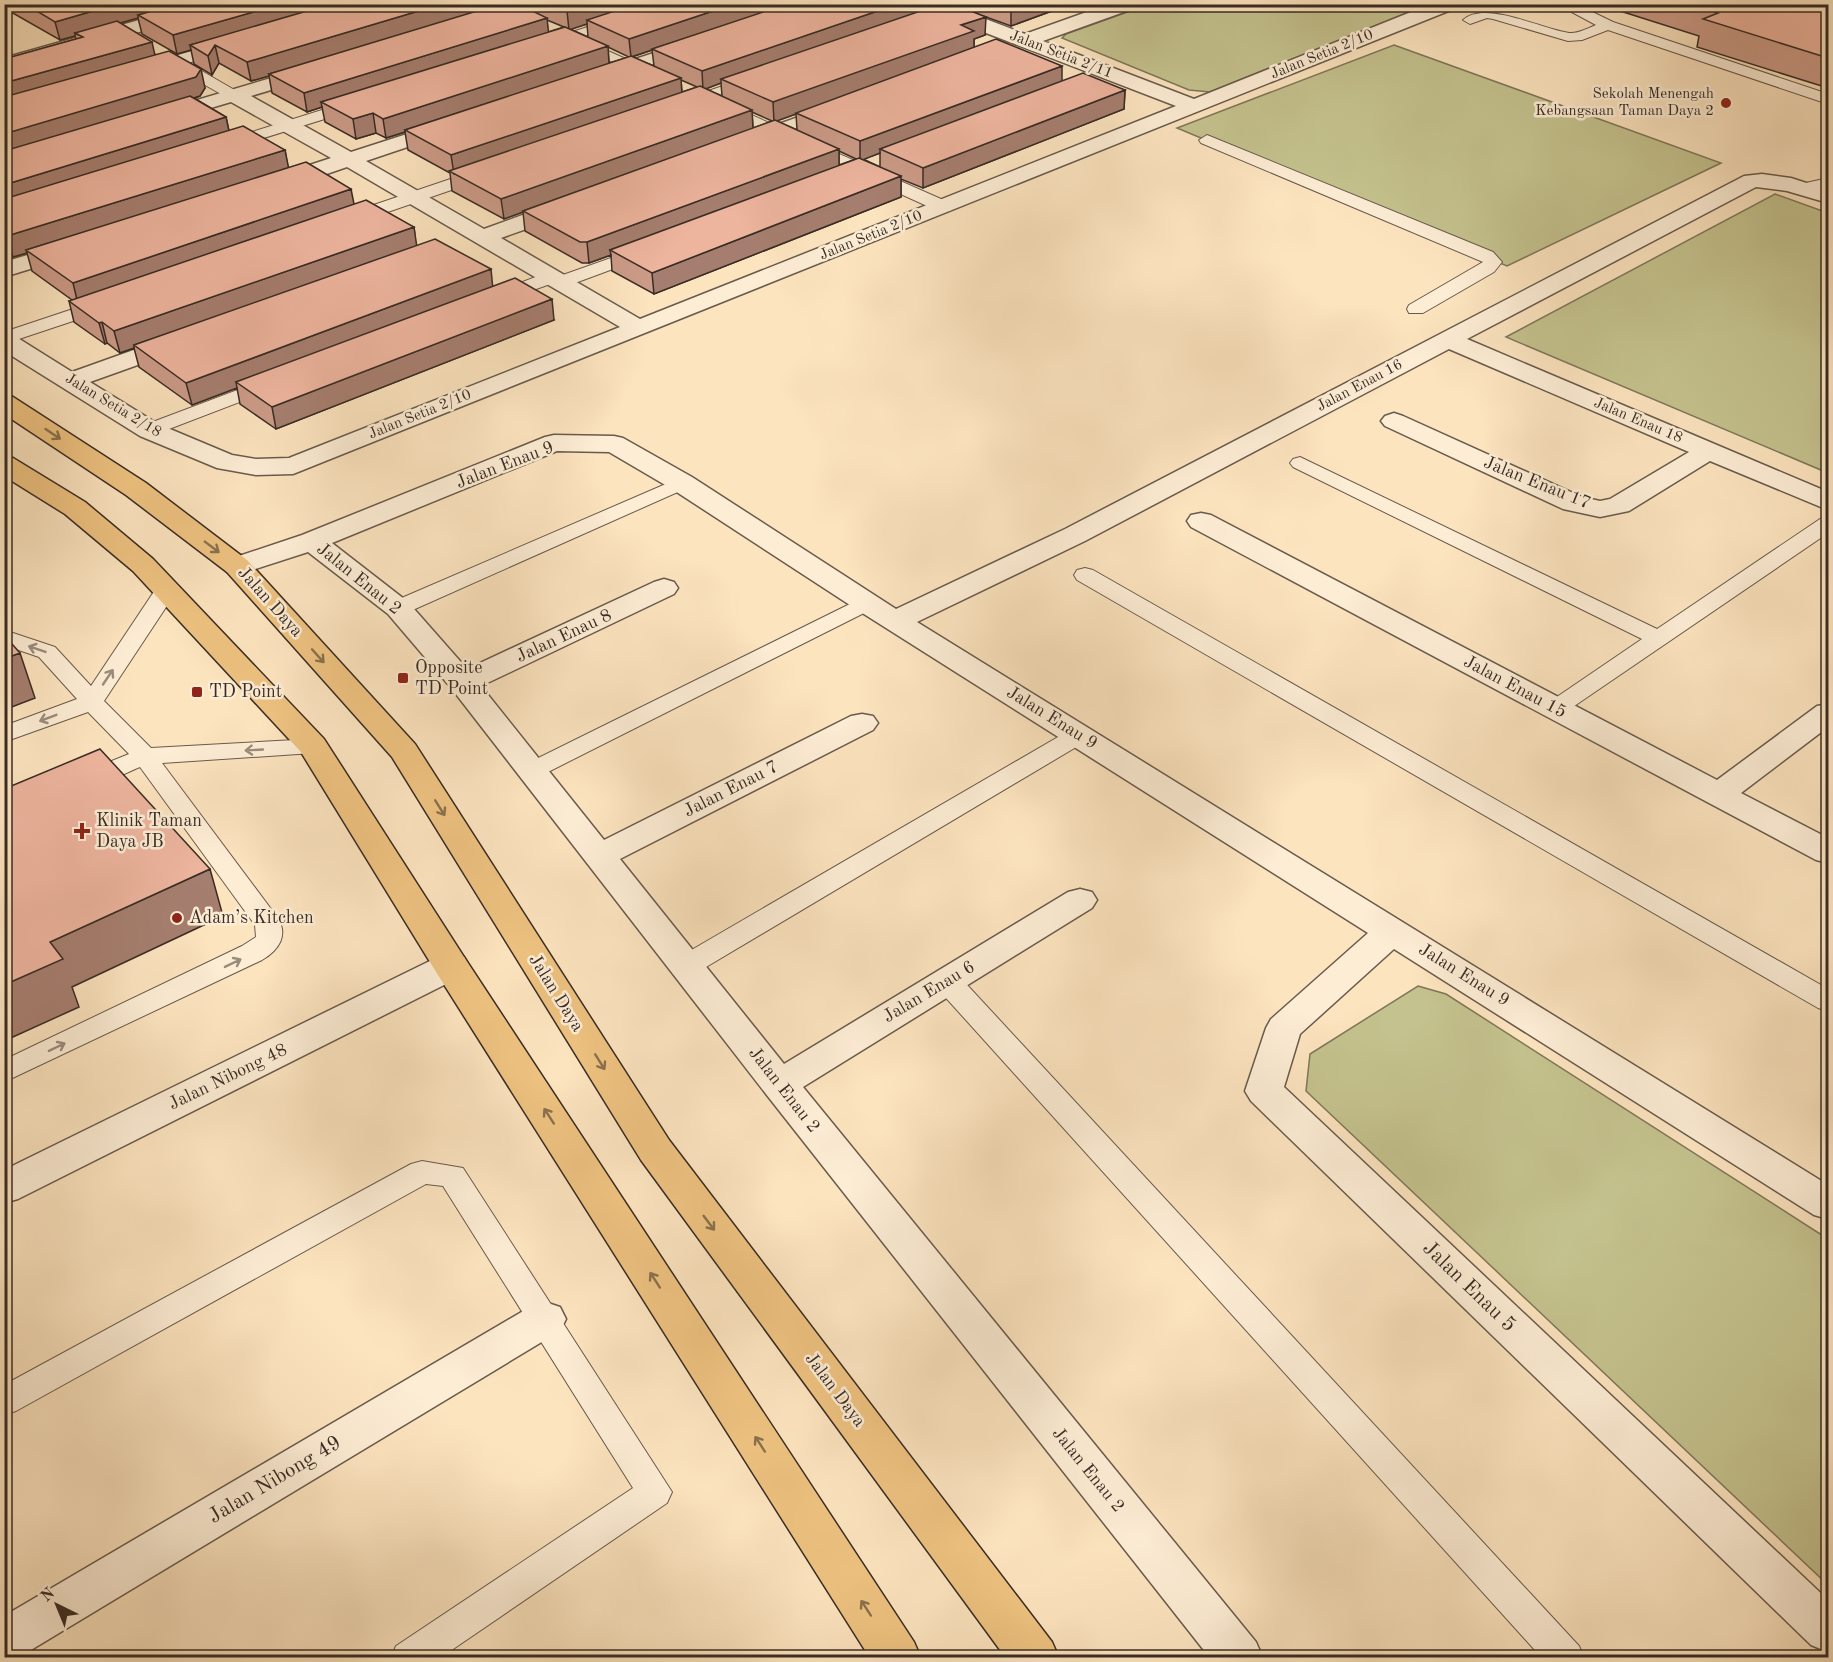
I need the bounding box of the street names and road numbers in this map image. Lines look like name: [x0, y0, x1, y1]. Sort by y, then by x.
street label: Jalan Setia 2/11: [1007, 28, 1115, 82]
street label: Jalan Setia 2/10: [1269, 28, 1375, 82]
street label: Jalan Setia 2/10: [818, 209, 924, 263]
street label: Jalan Enau 16: [1315, 357, 1405, 415]
street label: Jalan Setia 2/18: [62, 371, 164, 441]
street label: Jalan Setia 2/10: [367, 388, 473, 442]
street label: Jalan Enau 18: [1591, 396, 1685, 446]
street label: Jalan Enau 9: [454, 438, 556, 492]
street label: Jalan Enau 17: [1481, 453, 1593, 513]
street label: Jalan Enau 2: [313, 540, 405, 618]
street label: Jalan Daya: [234, 563, 306, 641]
street label: Jalan Enau 8: [513, 606, 615, 666]
street label: Jalan Enau 15: [1461, 652, 1569, 722]
street label: Jalan Enau 9: [1003, 683, 1101, 753]
street label: Jalan Enau 7: [681, 758, 781, 820]
street label: Jalan Enau 9: [1415, 940, 1513, 1010]
street label: Jalan Daya: [525, 951, 587, 1035]
street label: Jalan Enau 6: [880, 958, 978, 1026]
street label: Jalan Nibong 48: [166, 1041, 290, 1113]
street label: Jalan Enau 2: [745, 1044, 823, 1136]
street label: Jalan Enau 5: [1418, 1238, 1520, 1336]
street label: Jalan Daya: [801, 1350, 869, 1430]
street label: Jalan Enau 2: [1049, 1424, 1127, 1516]
street label: Jalan Nibong 49: [205, 1432, 345, 1528]

